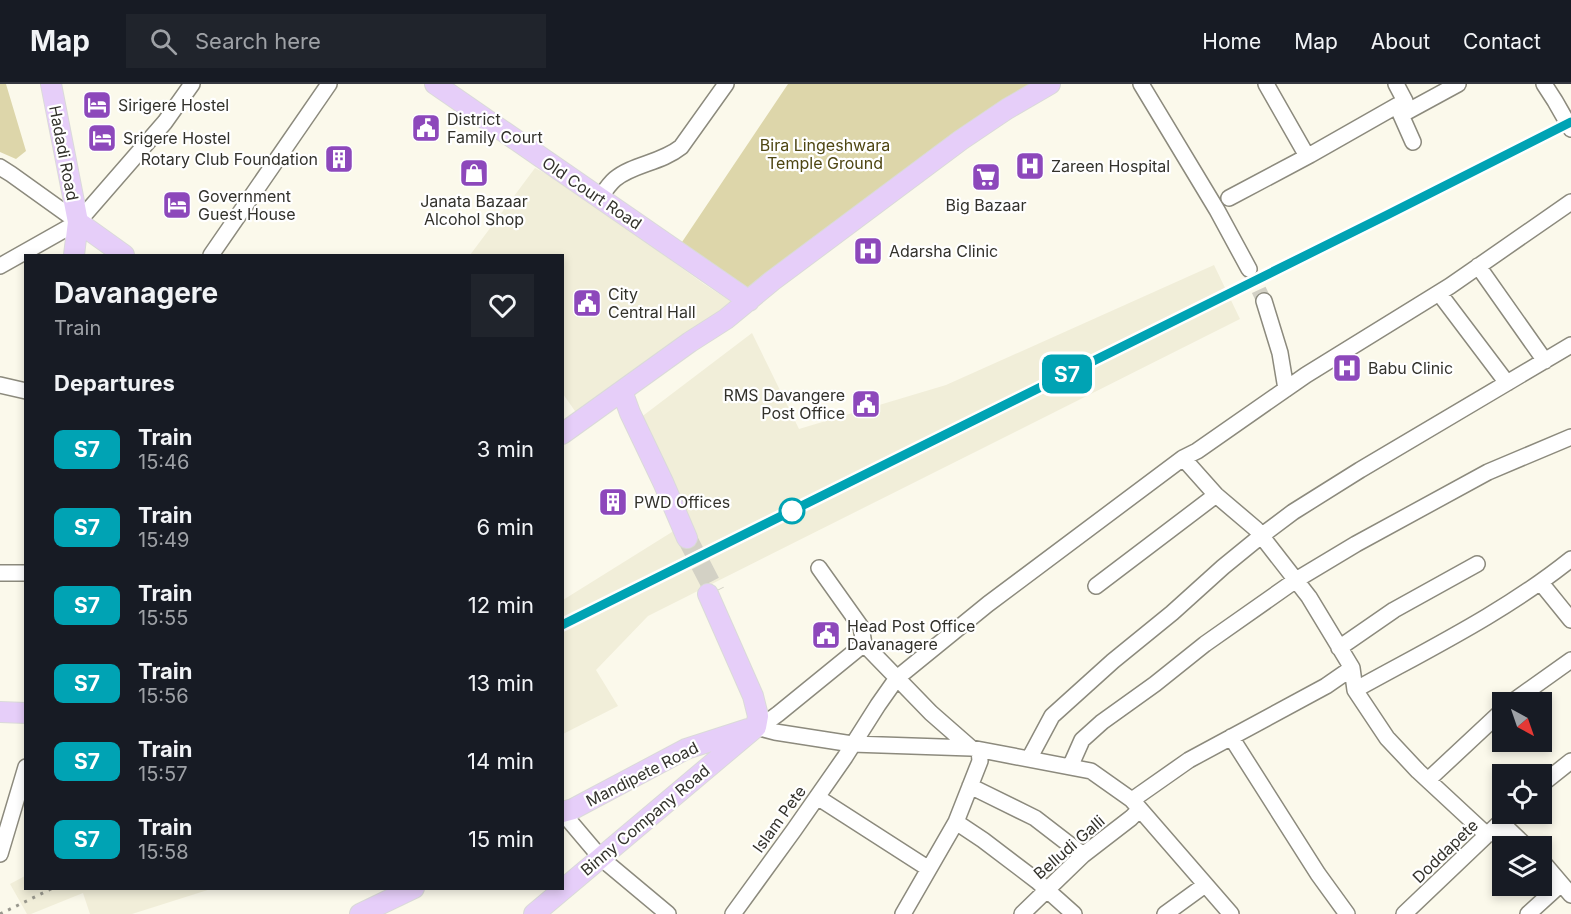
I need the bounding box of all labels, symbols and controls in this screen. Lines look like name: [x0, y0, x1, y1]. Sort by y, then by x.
search box: [126, 14, 546, 68]
text: Map: [30, 24, 90, 58]
icon: search: [147, 25, 180, 58]
text: Search here: [195, 28, 321, 54]
text: Home: [1202, 29, 1261, 54]
text: Map: [1294, 29, 1338, 54]
text: About: [1371, 29, 1430, 54]
text: Contact: [1463, 29, 1541, 54]
hotel icon: Sirigere Hostel: [81, 89, 113, 121]
place label: Sirigere Hostel: [118, 95, 229, 115]
street label: Hadadi Road: [45, 104, 83, 202]
place label: District Family Court: [447, 109, 543, 147]
public building icon: District Family Court: [410, 112, 442, 144]
hotel icon: Srigere Hostel: [86, 122, 118, 154]
place label: Srigere Hostel: [123, 128, 230, 148]
park label: Bira Lingeshwara Temple Ground: [760, 135, 890, 173]
building icon: Rotary Club Foundation: [323, 143, 355, 175]
place label: Rotary Club Foundation: [141, 149, 318, 169]
hospital icon: Zareen Hospital: [1014, 150, 1046, 182]
street label: Old Court Road: [538, 152, 646, 234]
place label: Zareen Hospital: [1051, 156, 1170, 176]
shop icon: Janata Bazaar Alcohol Shop: [458, 157, 490, 189]
supermarket icon: Big Bazaar: [970, 161, 1002, 193]
place label: Government Guest House: [198, 186, 296, 224]
hotel icon: Government Guest House: [161, 189, 193, 221]
place label: Janata Bazaar Alcohol Shop: [420, 191, 528, 229]
place label: Big Bazaar: [946, 195, 1026, 215]
hospital icon: Adarsha Clinic: [852, 235, 884, 267]
place label: Adarsha Clinic: [889, 241, 998, 261]
button: heart: [471, 274, 534, 337]
text: Davanagere: [54, 276, 218, 310]
place label: City Central Hall: [608, 284, 696, 322]
public building icon: City Central Hall: [571, 287, 603, 319]
text: Train: [54, 316, 101, 340]
hospital icon: Babu Clinic: [1331, 352, 1363, 384]
line badge: S7: [1040, 354, 1094, 394]
place label: Babu Clinic: [1368, 358, 1453, 378]
text: S7: [1054, 362, 1080, 387]
text: Departures: [54, 370, 175, 396]
place label: RMS Davangere Post Office: [724, 385, 845, 423]
public building icon: RMS Davangere Post Office: [850, 388, 882, 420]
text: Train: [138, 424, 193, 450]
text: 3 min: [477, 436, 534, 462]
text: S7: [74, 437, 100, 462]
text: 15:46: [138, 450, 189, 474]
building icon: PWD Offices: [597, 486, 629, 518]
place label: PWD Offices: [634, 492, 730, 512]
unlabelled marker: [779, 498, 805, 524]
text: Train: [138, 502, 193, 528]
text: 6 min: [477, 514, 534, 540]
text: S7: [74, 515, 100, 540]
text: 15:49: [138, 528, 189, 552]
text: Train: [138, 580, 193, 606]
text: 12 min: [468, 592, 534, 618]
text: S7: [74, 593, 100, 618]
text: 15:55: [138, 606, 188, 630]
place label: Head Post Office Davanagere: [847, 616, 975, 654]
public building icon: Head Post Office Davanagere: [810, 619, 842, 651]
text: Train: [138, 658, 193, 684]
text: 13 min: [468, 670, 534, 696]
text: S7: [74, 671, 100, 696]
text: 15:56: [138, 684, 189, 708]
north arrow: [1492, 692, 1552, 752]
map controls: [1492, 692, 1552, 896]
text: Train: [138, 736, 193, 762]
street label: Mandipete Road: [583, 737, 701, 811]
text: 14 min: [467, 748, 534, 774]
text: S7: [74, 749, 100, 774]
street label: Binny Company Road: [577, 760, 713, 880]
text: 15:57: [138, 762, 188, 786]
button: locate: [1492, 764, 1552, 824]
street label: Islam Pete: [748, 782, 810, 856]
street label: Belludi Galli: [1029, 811, 1109, 883]
text: Train: [138, 814, 193, 840]
street label: Doddapete: [1408, 815, 1482, 887]
text: 15 min: [468, 826, 534, 852]
text: S7: [74, 827, 100, 852]
button: layers: [1492, 836, 1552, 896]
text: 15:58: [138, 840, 189, 864]

